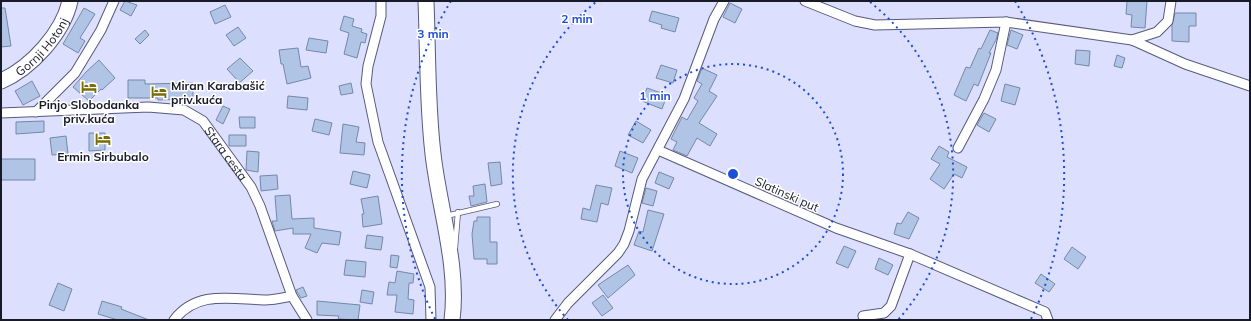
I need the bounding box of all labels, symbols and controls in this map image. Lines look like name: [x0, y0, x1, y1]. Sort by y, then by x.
text: 2 min: [561, 11, 593, 26]
street label: Gornji Hotonj: [12, 15, 71, 79]
text: 3 min: [417, 26, 449, 41]
hotel icon: Pinjo Slobodanka priv.kuća: [80, 78, 98, 96]
place label: Miran Karabašić priv.kuća: [171, 78, 265, 107]
hotel icon: Miran Karabašić priv.kuća: [150, 83, 168, 101]
text: 1 min: [639, 88, 671, 103]
place label: Pinjo Slobodanka priv.kuća: [39, 97, 139, 126]
street label: Stara cesta: [202, 123, 251, 183]
hotel icon: Ermin Sirbubalo: [94, 130, 112, 148]
place label: Ermin Sirbubalo: [57, 149, 149, 164]
centre of rings: [726, 167, 740, 181]
street label: Slatinski put: [753, 173, 821, 215]

